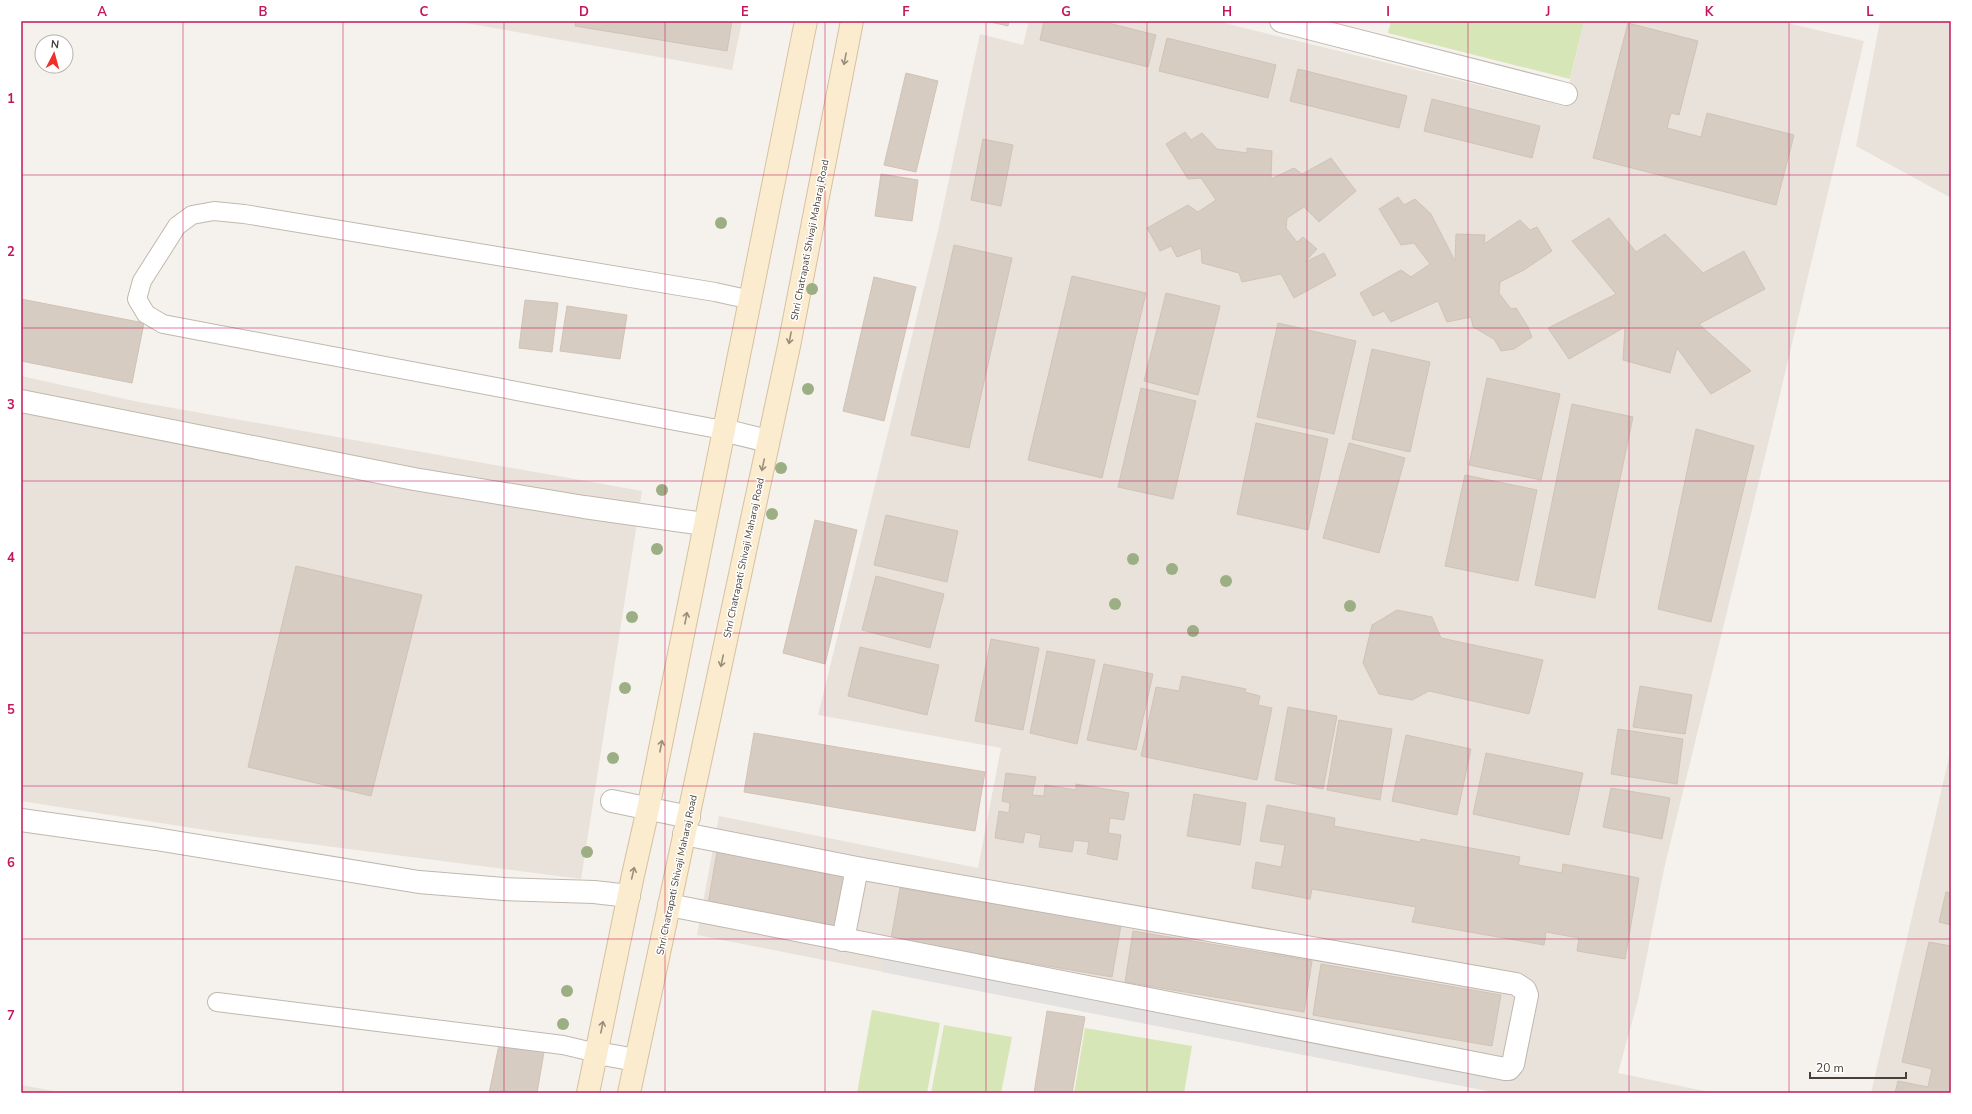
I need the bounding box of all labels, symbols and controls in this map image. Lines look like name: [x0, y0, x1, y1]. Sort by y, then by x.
text: A: [97, 3, 107, 21]
text: B: [259, 3, 268, 21]
text: C: [420, 3, 429, 21]
text: D: [579, 3, 589, 21]
text: E: [741, 3, 749, 21]
text: F: [902, 3, 910, 21]
text: G: [1061, 3, 1071, 21]
text: H: [1222, 3, 1232, 21]
text: I: [1386, 3, 1390, 21]
text: J: [1545, 3, 1550, 21]
text: K: [1705, 3, 1714, 21]
text: L: [1866, 3, 1874, 21]
north arrow: [34, 34, 74, 74]
text: N: [50, 37, 60, 52]
one-way arrow: [841, 52, 849, 65]
text: 1: [7, 90, 15, 108]
street label: Shri Chatrapati Shivaji Maharaj Road: [788, 158, 832, 322]
text: 2: [7, 243, 15, 261]
one-way arrow: [786, 331, 794, 344]
text: 3: [7, 396, 15, 414]
one-way arrow: [759, 458, 767, 471]
street label: Shri Chatrapati Shivaji Maharaj Road: [720, 476, 768, 639]
text: 4: [7, 549, 15, 567]
one-way arrow: [682, 612, 690, 625]
one-way arrow: [718, 654, 726, 667]
text: 5: [7, 701, 15, 719]
one-way arrow: [657, 739, 665, 752]
street label: Shri Chatrapati Shivaji Maharaj Road: [653, 793, 701, 956]
text: 6: [7, 854, 15, 872]
one-way arrow: [630, 866, 638, 879]
text: 7: [7, 1007, 15, 1025]
one-way arrow: [598, 1021, 606, 1034]
scale bar: [1810, 1054, 1906, 1080]
text: 20 m: [1816, 1060, 1844, 1076]

